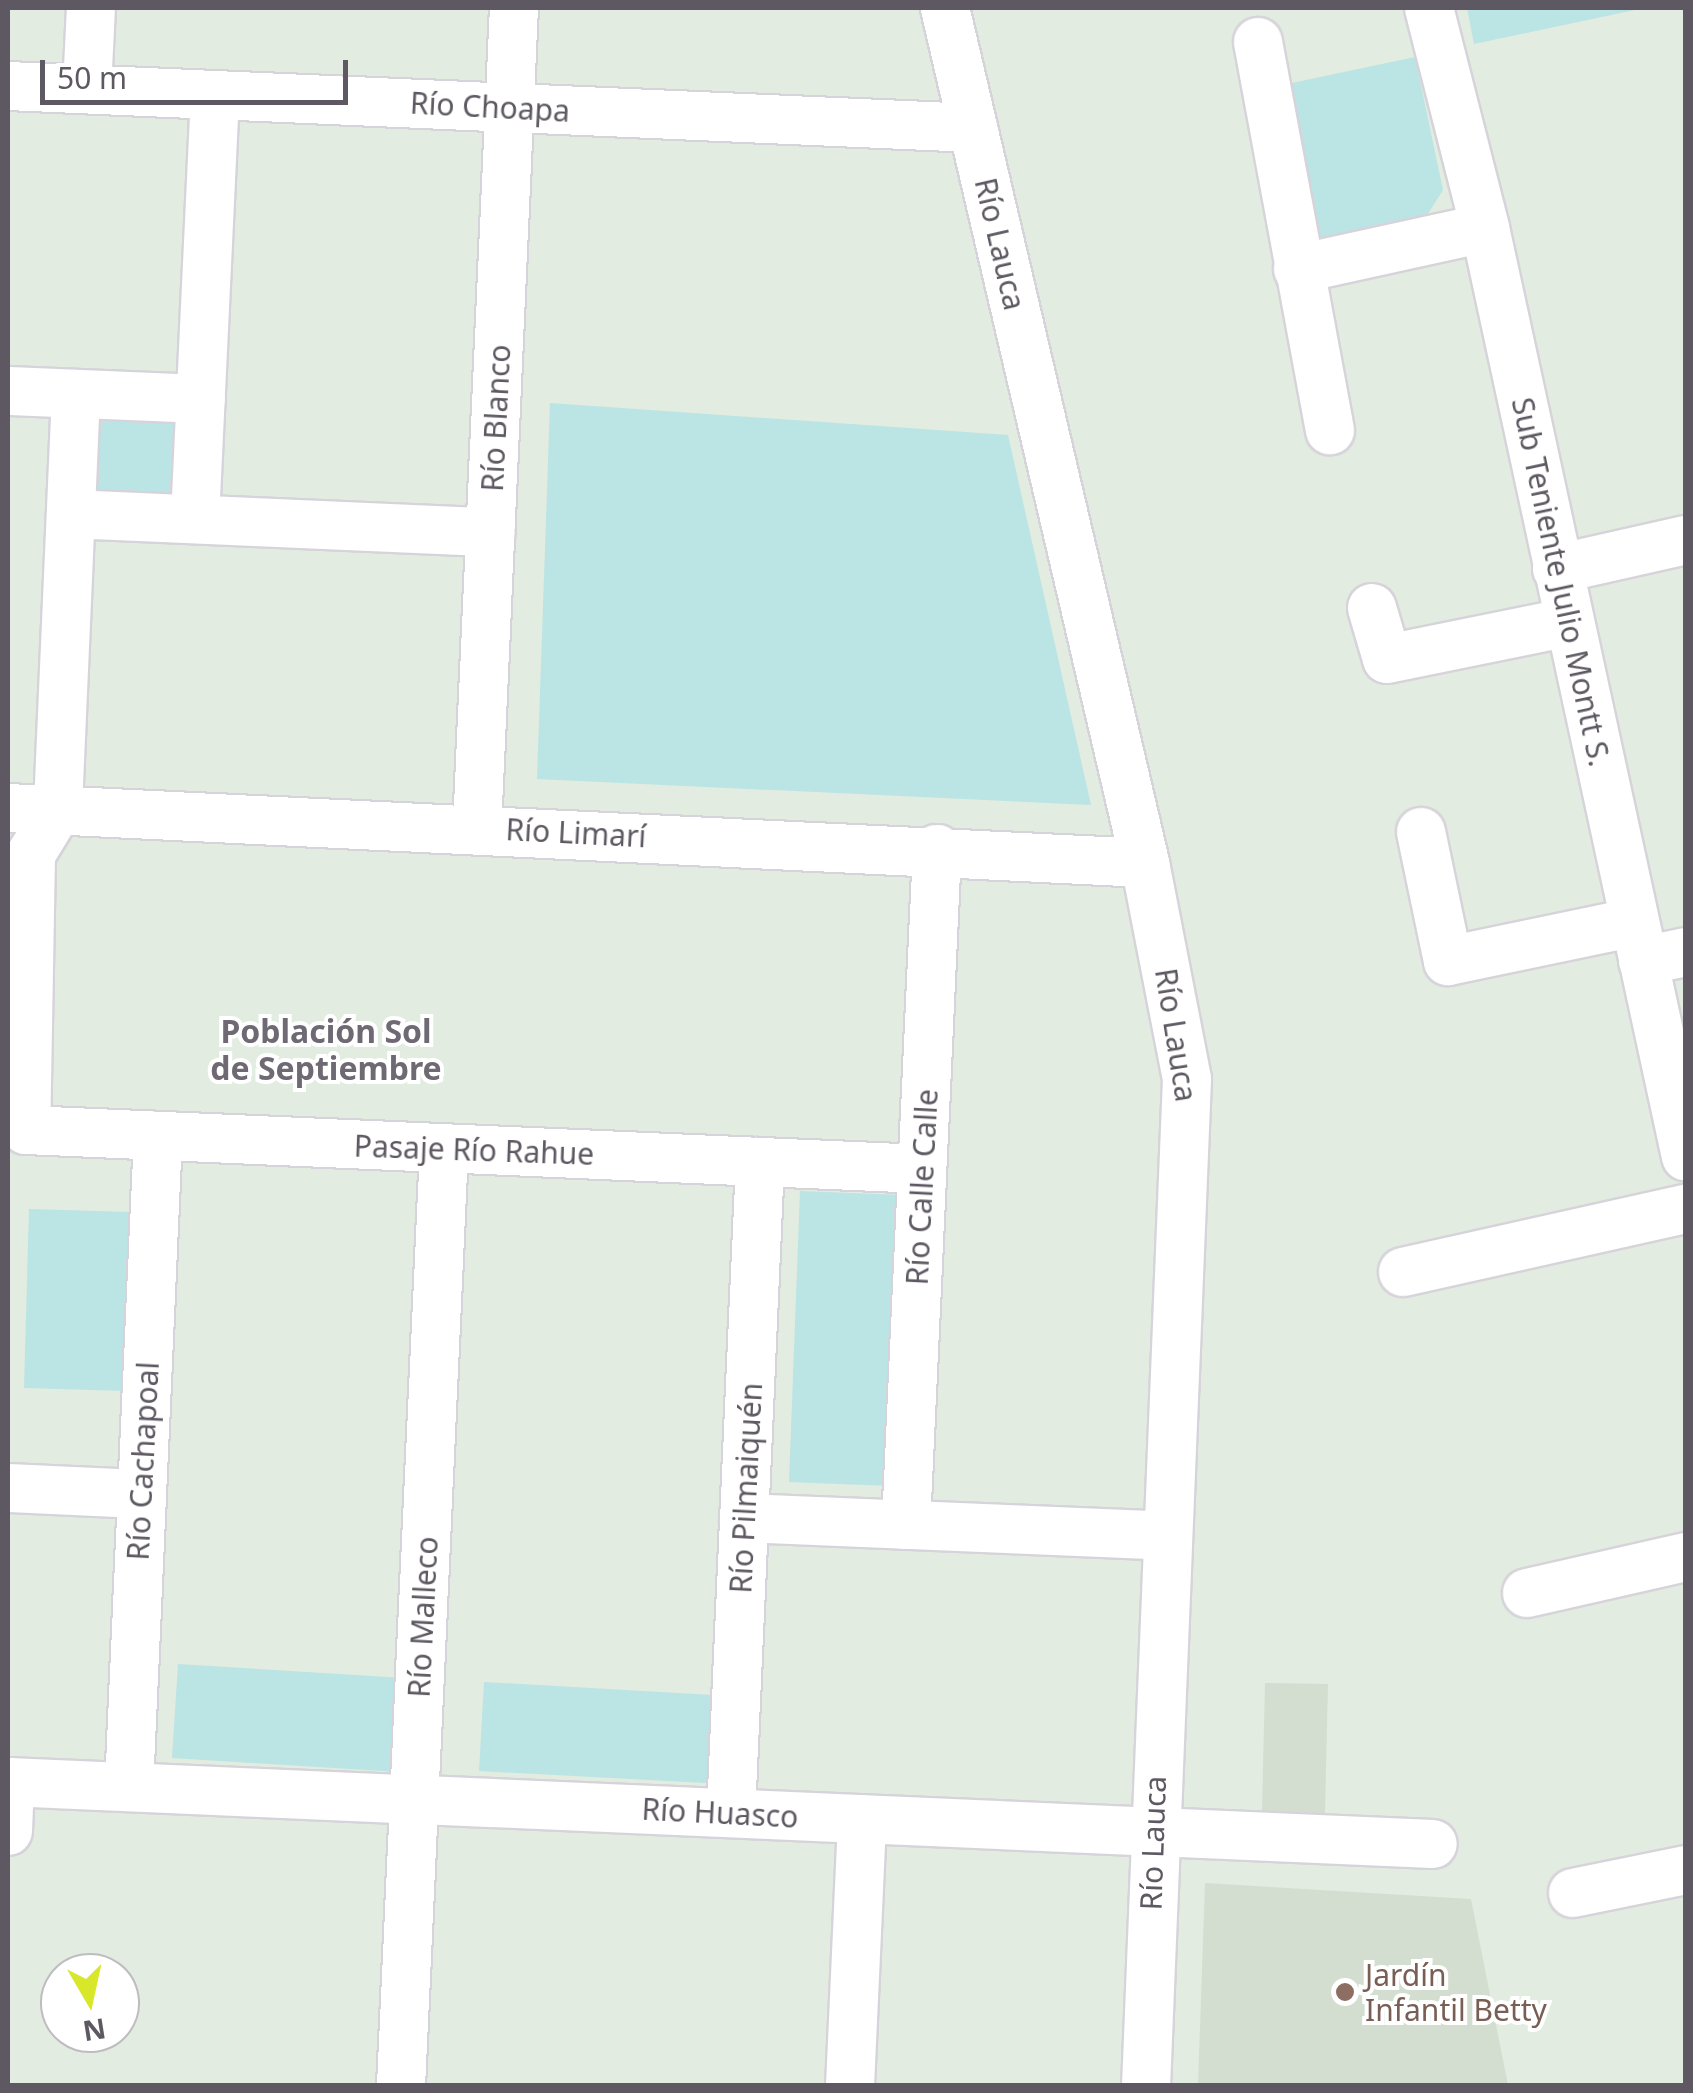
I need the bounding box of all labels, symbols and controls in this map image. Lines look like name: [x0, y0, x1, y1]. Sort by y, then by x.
scale bar: [45, 40, 352, 102]
text: 50 m: [57, 57, 127, 98]
street label: Río Choapa: [409, 85, 571, 129]
street label: Río Lauca: [967, 174, 1033, 314]
street label: Río Blanco: [474, 343, 518, 493]
street label: Sub Teniente Julio Montt S.: [1504, 394, 1618, 770]
street label: Río Limarí: [505, 811, 647, 855]
street label: Río Lauca: [1148, 966, 1204, 1104]
district label: Población Sol de Septiembre: [210, 1013, 442, 1088]
street label: Río Calle Calle: [899, 1088, 945, 1286]
street label: Pasaje Río Rahue: [353, 1128, 595, 1172]
street label: Río Cachapoal: [120, 1361, 166, 1561]
street label: Río Pilmaiquén: [723, 1382, 769, 1594]
street label: Río Malleco: [401, 1535, 445, 1699]
street label: Río Lauca: [1133, 1775, 1173, 1911]
street label: Río Huasco: [641, 1791, 799, 1835]
north arrow: [40, 1953, 140, 2053]
place label: Jardín Infantil Betty: [1365, 1957, 1547, 2028]
marker: Jardín Infantil Betty: [1334, 1981, 1356, 2003]
text: N: [80, 2010, 109, 2051]

